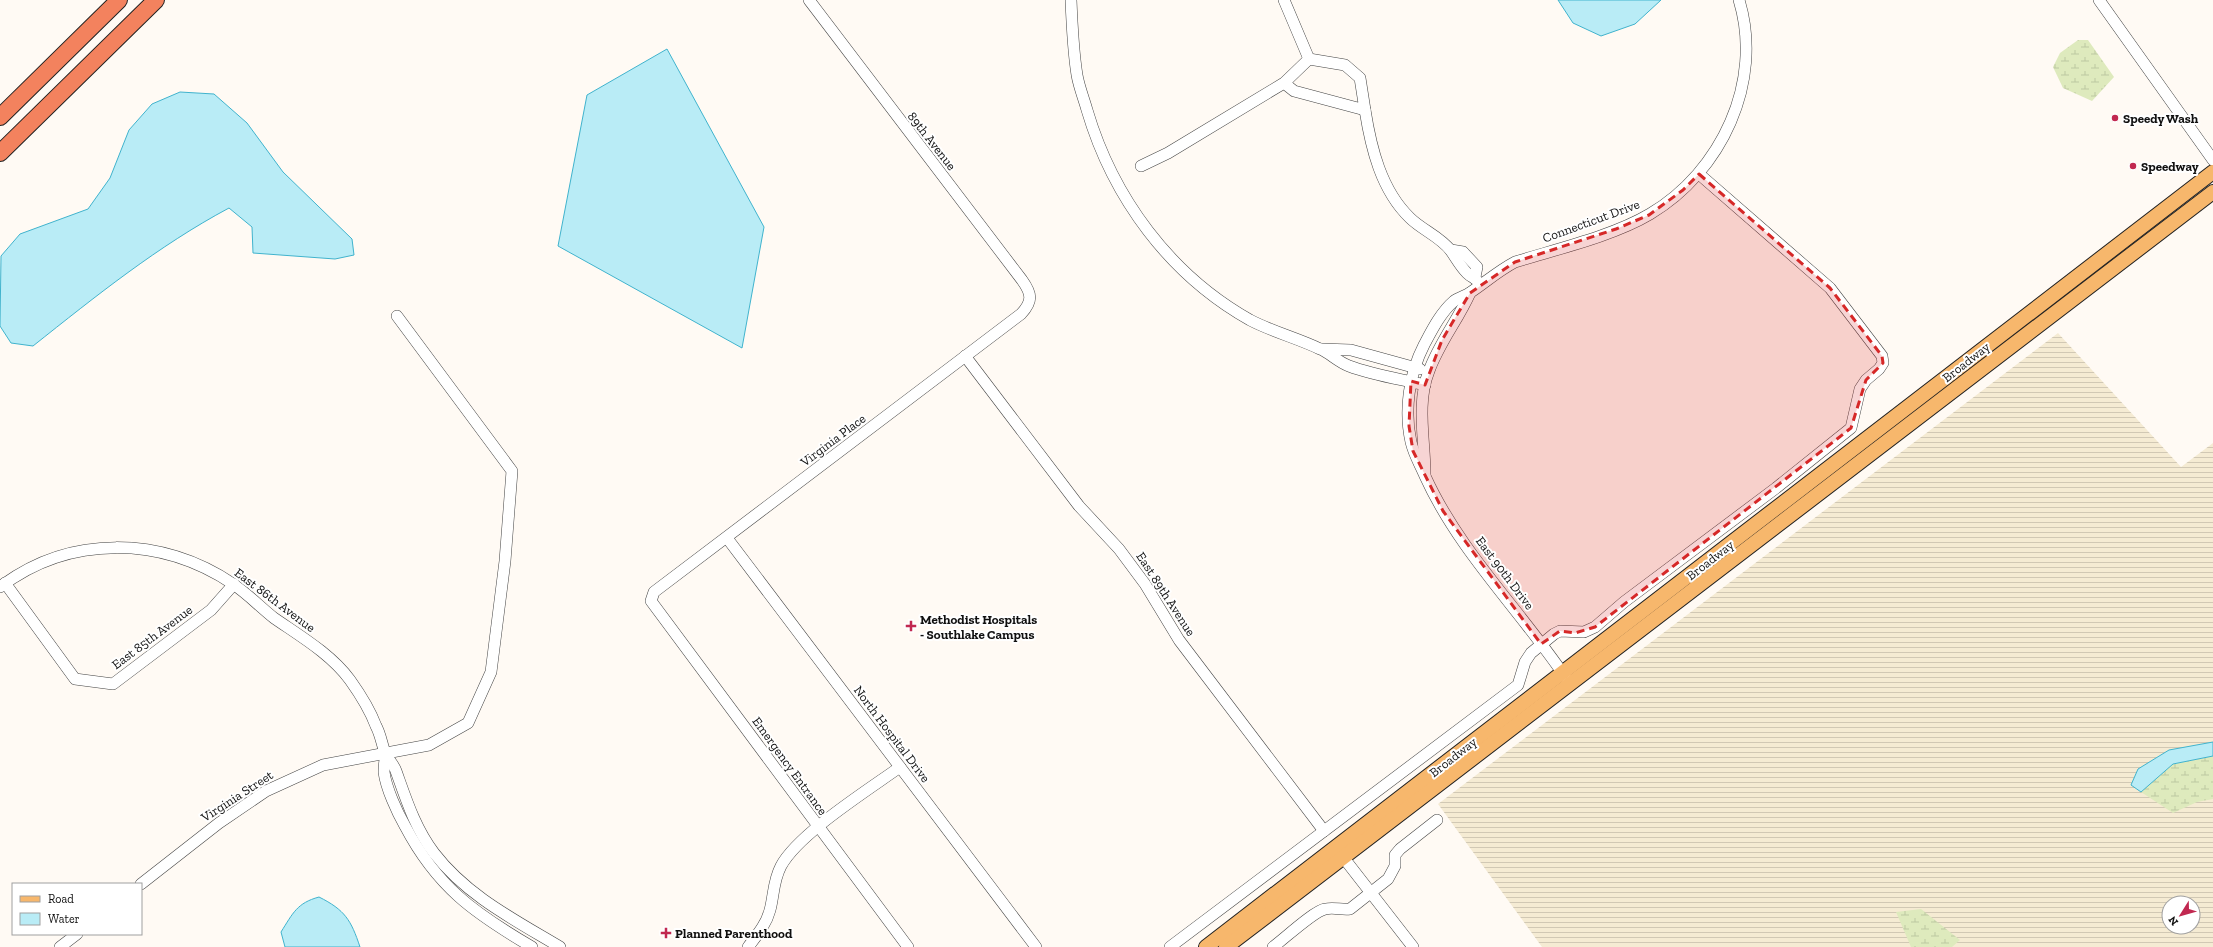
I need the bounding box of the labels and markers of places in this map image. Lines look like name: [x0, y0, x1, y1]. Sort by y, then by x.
place label: Speedy Wash: [2123, 111, 2199, 126]
marker: Speedy Wash: [2110, 113, 2120, 123]
place label: Speedway: [2141, 159, 2199, 174]
marker: Speedway: [2128, 161, 2138, 171]
place label: Methodist Hospitals - Southlake Campus: [920, 612, 1037, 642]
marker: Methodist Hospitals - Southlake Campus: [905, 620, 917, 632]
place label: Planned Parenthood: [675, 926, 793, 941]
marker: Planned Parenthood: [660, 927, 672, 939]

